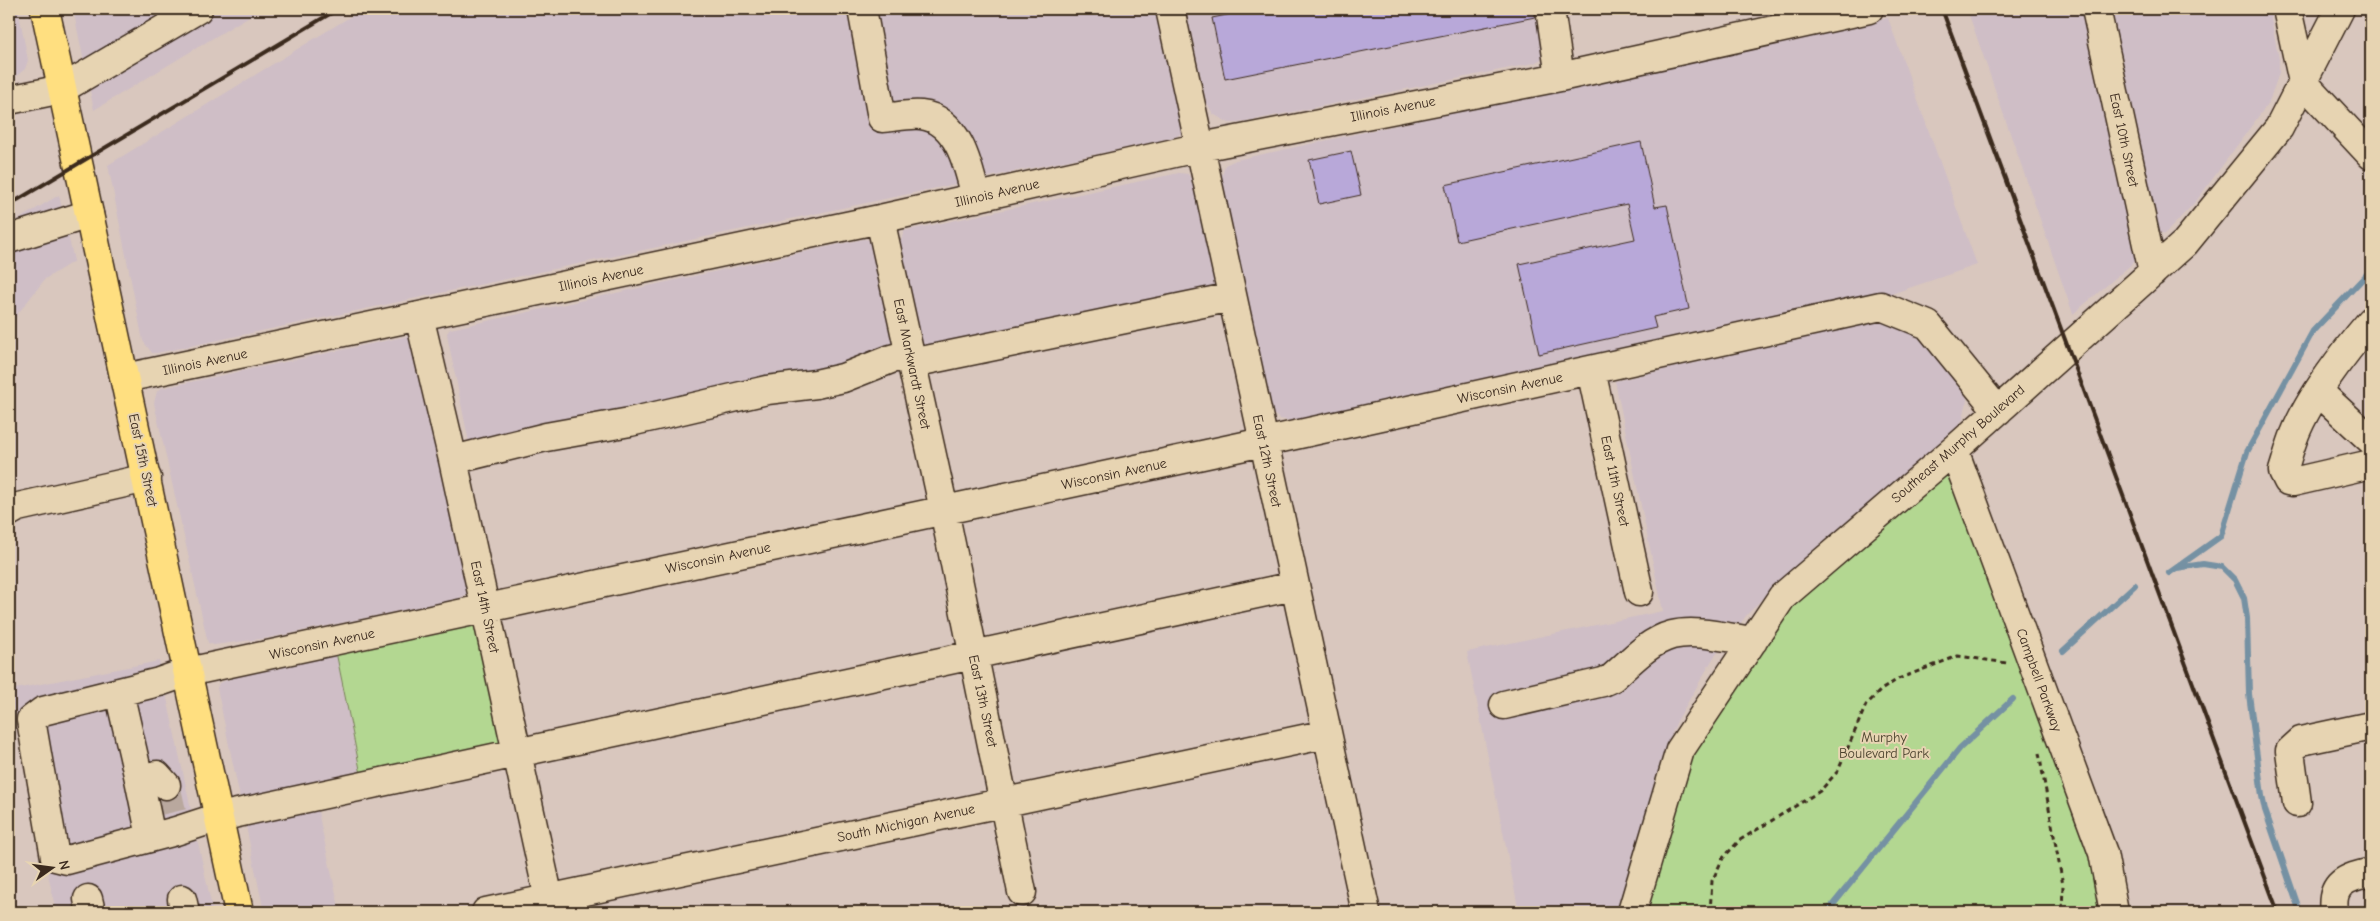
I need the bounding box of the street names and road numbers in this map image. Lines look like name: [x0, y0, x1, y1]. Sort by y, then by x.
street label: Illinois Avenue: [1349, 92, 1437, 126]
street label: East 10th Street: [2106, 92, 2142, 189]
street label: Illinois Avenue: [953, 175, 1041, 211]
street label: Illinois Avenue: [557, 261, 645, 295]
street label: East Markwardt Street: [890, 297, 934, 432]
street label: Illinois Avenue: [161, 345, 249, 379]
street label: Wisconsin Avenue: [1456, 369, 1564, 407]
street label: Southeast Murphy Boulevard: [1888, 381, 2028, 507]
street label: East 15th Street: [125, 412, 161, 509]
street label: East 12th Street: [1249, 413, 1285, 510]
street label: East 11th Street: [1597, 434, 1633, 529]
street label: Wisconsin Avenue: [1060, 455, 1168, 493]
street label: Wisconsin Avenue: [664, 539, 772, 577]
street label: East 14th Street: [467, 559, 503, 656]
street label: Wisconsin Avenue: [268, 625, 376, 663]
street label: Campbell Parkway: [2012, 626, 2066, 735]
street label: East 13th Street: [965, 653, 1001, 750]
street label: South Michigan Avenue: [836, 800, 976, 846]

